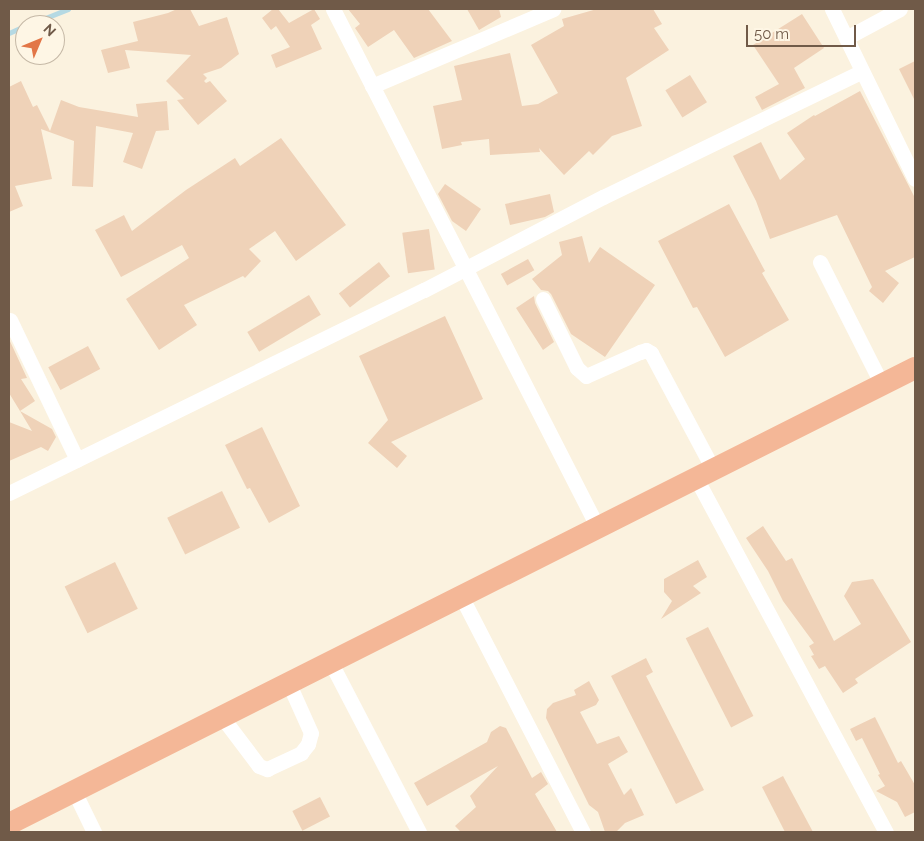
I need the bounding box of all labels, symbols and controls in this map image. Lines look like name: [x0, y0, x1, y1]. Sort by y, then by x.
north arrow: [15, 15, 65, 65]
scale bar: [749, 15, 859, 47]
text: N: [40, 21, 59, 40]
text: 50 m: [754, 25, 789, 43]

